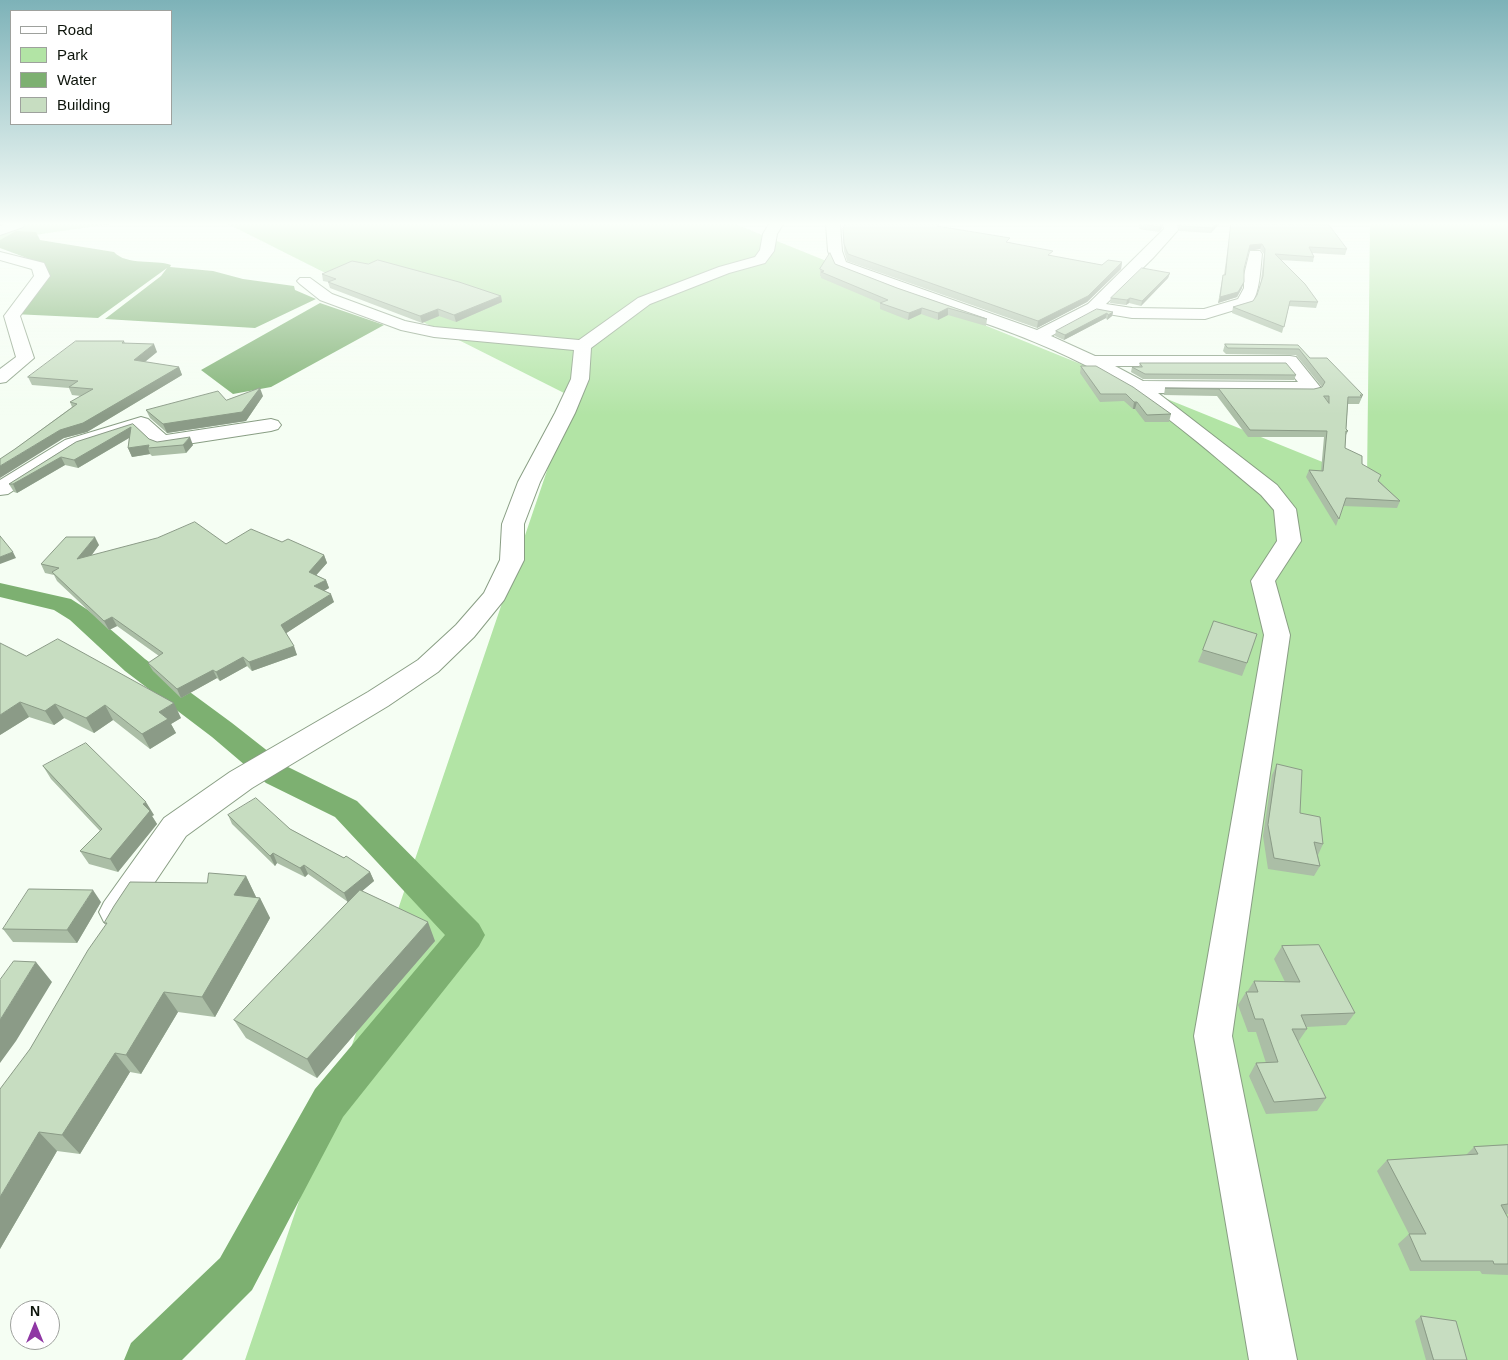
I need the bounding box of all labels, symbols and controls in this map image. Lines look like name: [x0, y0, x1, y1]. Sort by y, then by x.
legend: [10, 10, 172, 125]
text: Road: [57, 21, 93, 38]
text: Park: [57, 46, 88, 63]
text: Water: [57, 71, 96, 88]
text: Building: [57, 96, 110, 113]
north arrow: [10, 1300, 60, 1350]
text: N: [30, 1303, 40, 1319]

